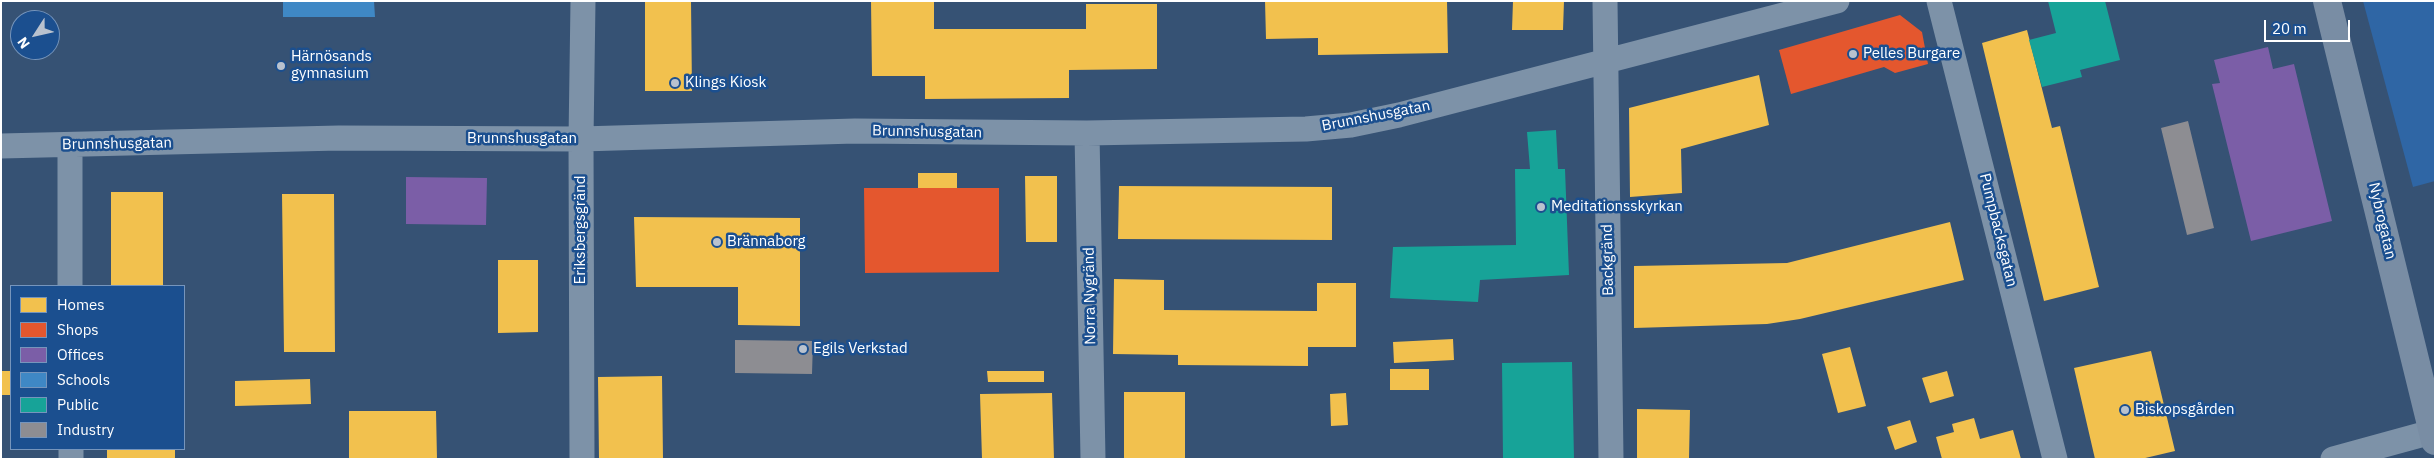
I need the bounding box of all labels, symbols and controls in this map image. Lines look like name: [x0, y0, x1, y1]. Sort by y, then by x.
north arrow: [10, 10, 60, 60]
scale bar: [2266, 10, 2352, 42]
text: 20 m: [2272, 19, 2307, 38]
text: N: [13, 34, 34, 52]
place label: Pelles Burgare: [1863, 45, 1960, 63]
place label: Härnösands gymnasium: [291, 48, 372, 83]
marker: Pelles Burgare: [1847, 48, 1859, 60]
marker: Härnösands gymnasium: [275, 60, 287, 72]
place label: Klings Kiosk: [685, 74, 766, 92]
marker: Klings Kiosk: [669, 77, 681, 89]
street label: Brunnshusgatan: [1320, 97, 1432, 135]
street label: Brunnshusgatan: [872, 122, 982, 142]
street label: Brunnshusgatan: [467, 130, 577, 148]
street label: Brunnshusgatan: [62, 134, 172, 154]
street label: Pumpbacksgatan: [1975, 171, 2021, 289]
street label: Eriksbergsgränd: [572, 176, 590, 284]
street label: Nybrogatan: [2364, 181, 2400, 261]
place label: Meditationsskyrkan: [1551, 198, 1683, 216]
marker: Meditationsskyrkan: [1535, 201, 1547, 213]
street label: Backgränd: [1598, 224, 1618, 296]
place label: Brännaborg: [727, 233, 805, 251]
marker: Brännaborg: [711, 236, 723, 248]
street label: Norra Nygränd: [1080, 247, 1100, 345]
legend: [10, 285, 185, 450]
text: Homes: [57, 295, 105, 314]
text: Shops: [57, 320, 99, 339]
place label: Egils Verkstad: [813, 340, 908, 358]
marker: Egils Verkstad: [797, 343, 809, 355]
text: Offices: [57, 345, 104, 364]
text: Schools: [57, 370, 110, 389]
text: Public: [57, 395, 99, 414]
place label: Biskopsgården: [2135, 401, 2235, 419]
marker: Biskopsgården: [2119, 404, 2131, 416]
text: Industry: [57, 420, 114, 439]

